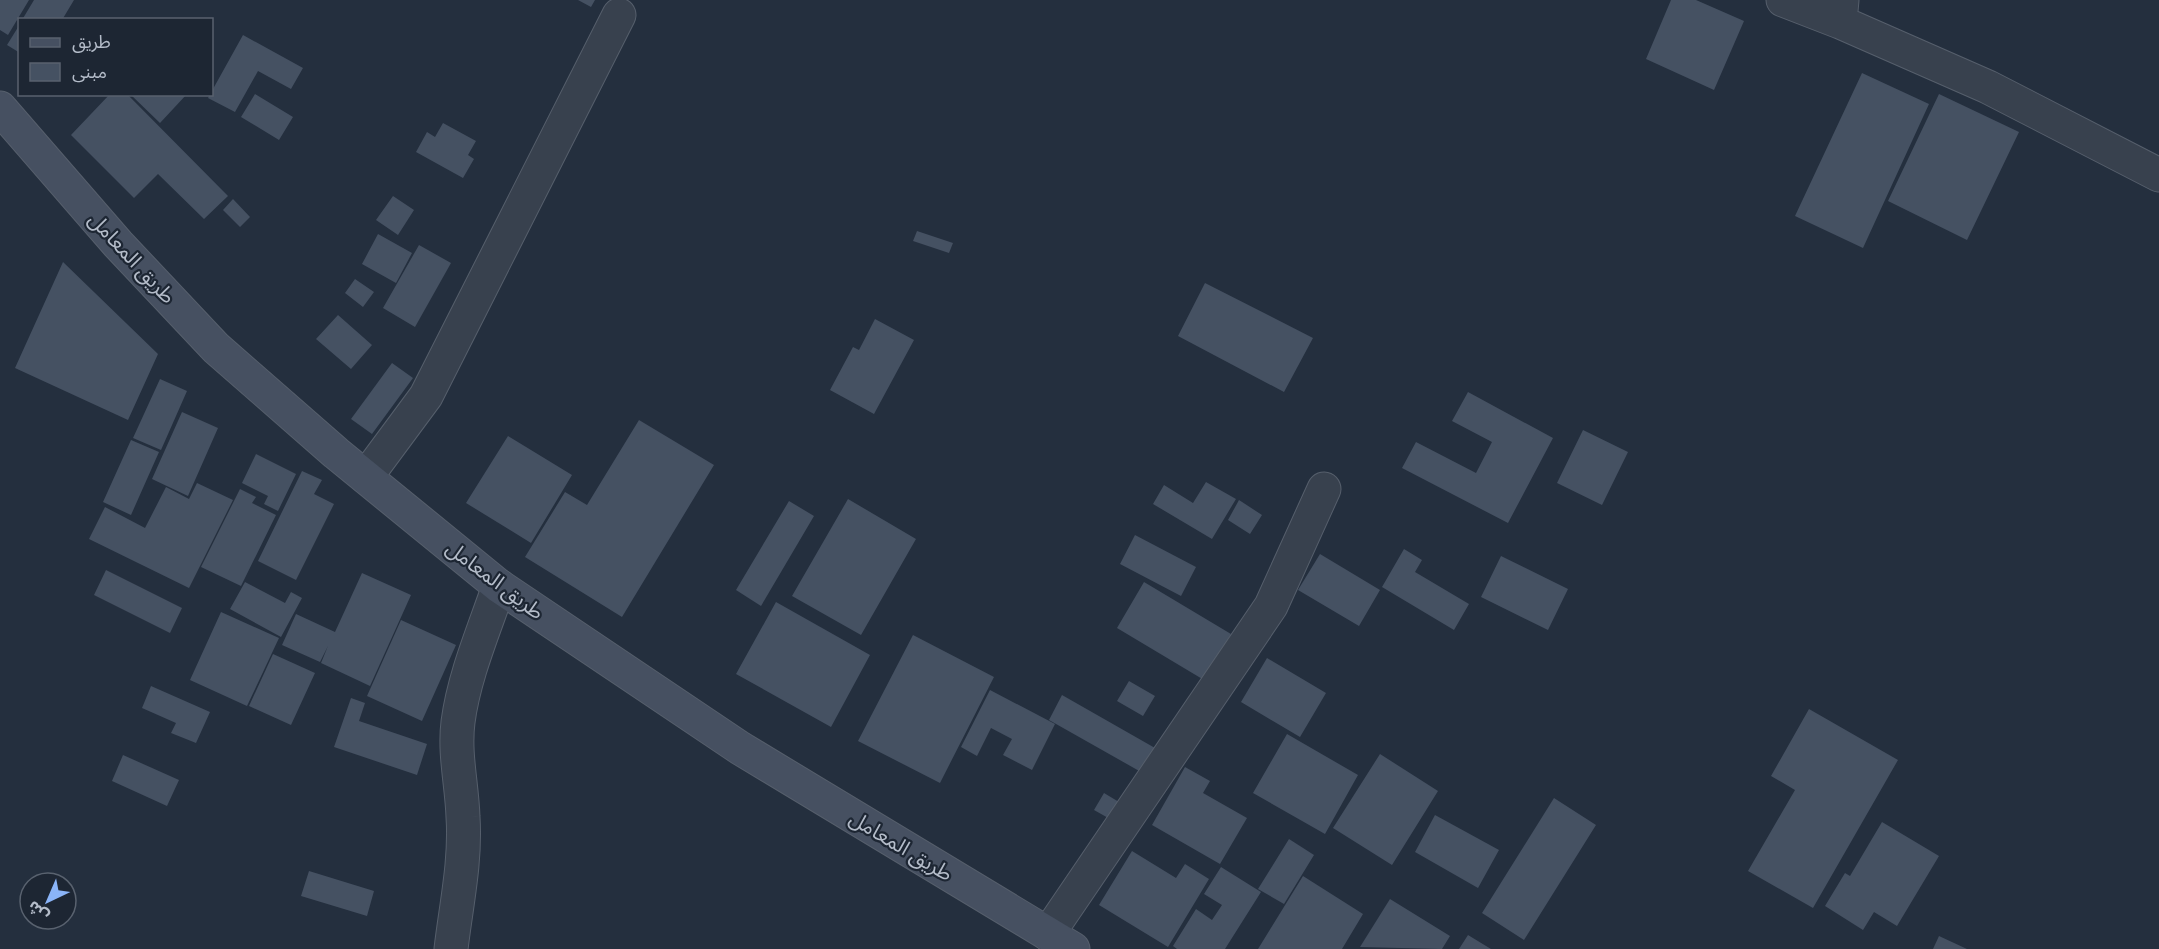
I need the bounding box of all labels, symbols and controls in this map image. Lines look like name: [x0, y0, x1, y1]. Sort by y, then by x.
legend: [18, 18, 213, 96]
text: طريق: [72, 31, 111, 53]
text: مبنى: [72, 61, 107, 83]
street label: طريق المعامل: [83, 207, 181, 309]
street label: طريق المعامل: [441, 535, 549, 625]
street label: طريق المعامل: [845, 805, 957, 887]
north arrow: [18, 871, 78, 931]
text: ش: [23, 897, 52, 926]

